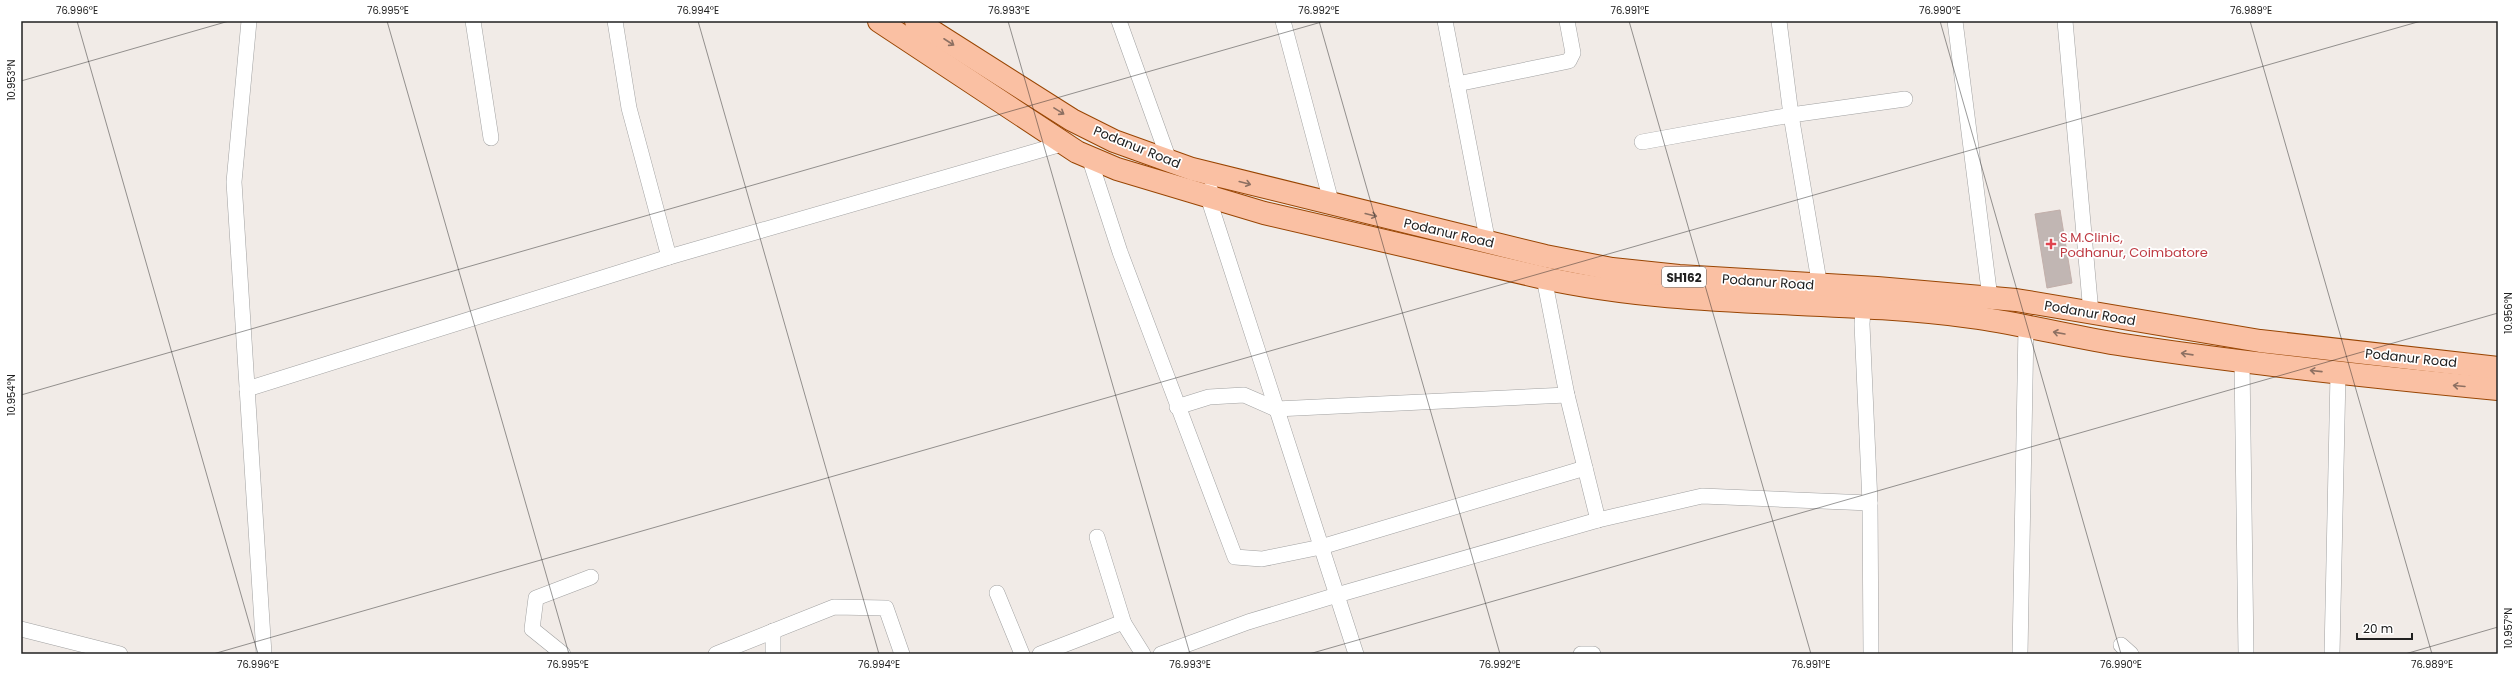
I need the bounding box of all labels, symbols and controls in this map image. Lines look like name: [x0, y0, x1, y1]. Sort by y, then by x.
text: 76.996°E: [56, 3, 98, 18]
text: 76.995°E: [367, 3, 409, 18]
text: 76.994°E: [677, 3, 719, 18]
text: 76.993°E: [988, 3, 1030, 18]
text: 76.992°E: [1298, 3, 1340, 18]
text: 76.991°E: [1611, 3, 1649, 18]
text: 76.990°E: [1919, 3, 1961, 18]
text: 76.989°E: [2230, 3, 2272, 18]
one-way arrow: [943, 38, 954, 46]
text: 10.953°N: [4, 59, 19, 101]
one-way arrow: [1053, 108, 1065, 116]
street label: Podanur Road: [1091, 121, 1183, 173]
one-way arrow: [1238, 180, 1251, 187]
one-way arrow: [1364, 211, 1377, 219]
street label: Podanur Road: [1402, 213, 1496, 253]
place label: S.M.Clinic, Podhanur, Coimbatore: [2060, 228, 2208, 262]
marker: S.M.Clinic, Podhanur, Coimbatore: [2045, 238, 2057, 250]
road number: SH162: [1662, 267, 1706, 287]
street label: Podanur Road: [1721, 269, 1815, 295]
text: 10.956°N: [2501, 292, 2516, 334]
street label: Podanur Road: [2043, 296, 2137, 330]
one-way arrow: [2053, 329, 2066, 337]
street label: Podanur Road: [2364, 344, 2458, 372]
one-way arrow: [2181, 350, 2194, 358]
one-way arrow: [2310, 368, 2323, 375]
text: 10.954°N: [4, 374, 19, 416]
one-way arrow: [2453, 382, 2466, 389]
text: 10.957°N: [2501, 608, 2516, 648]
scale bar: [2357, 615, 2412, 641]
text: 20 m: [2363, 620, 2393, 637]
text: 76.996°E: [237, 657, 279, 672]
text: 76.995°E: [547, 657, 589, 672]
text: 76.994°E: [858, 657, 900, 672]
text: 76.993°E: [1169, 657, 1211, 672]
text: 76.992°E: [1479, 657, 1521, 672]
text: 76.991°E: [1792, 657, 1830, 672]
text: 76.990°E: [2100, 657, 2142, 672]
text: 76.989°E: [2411, 657, 2453, 672]

